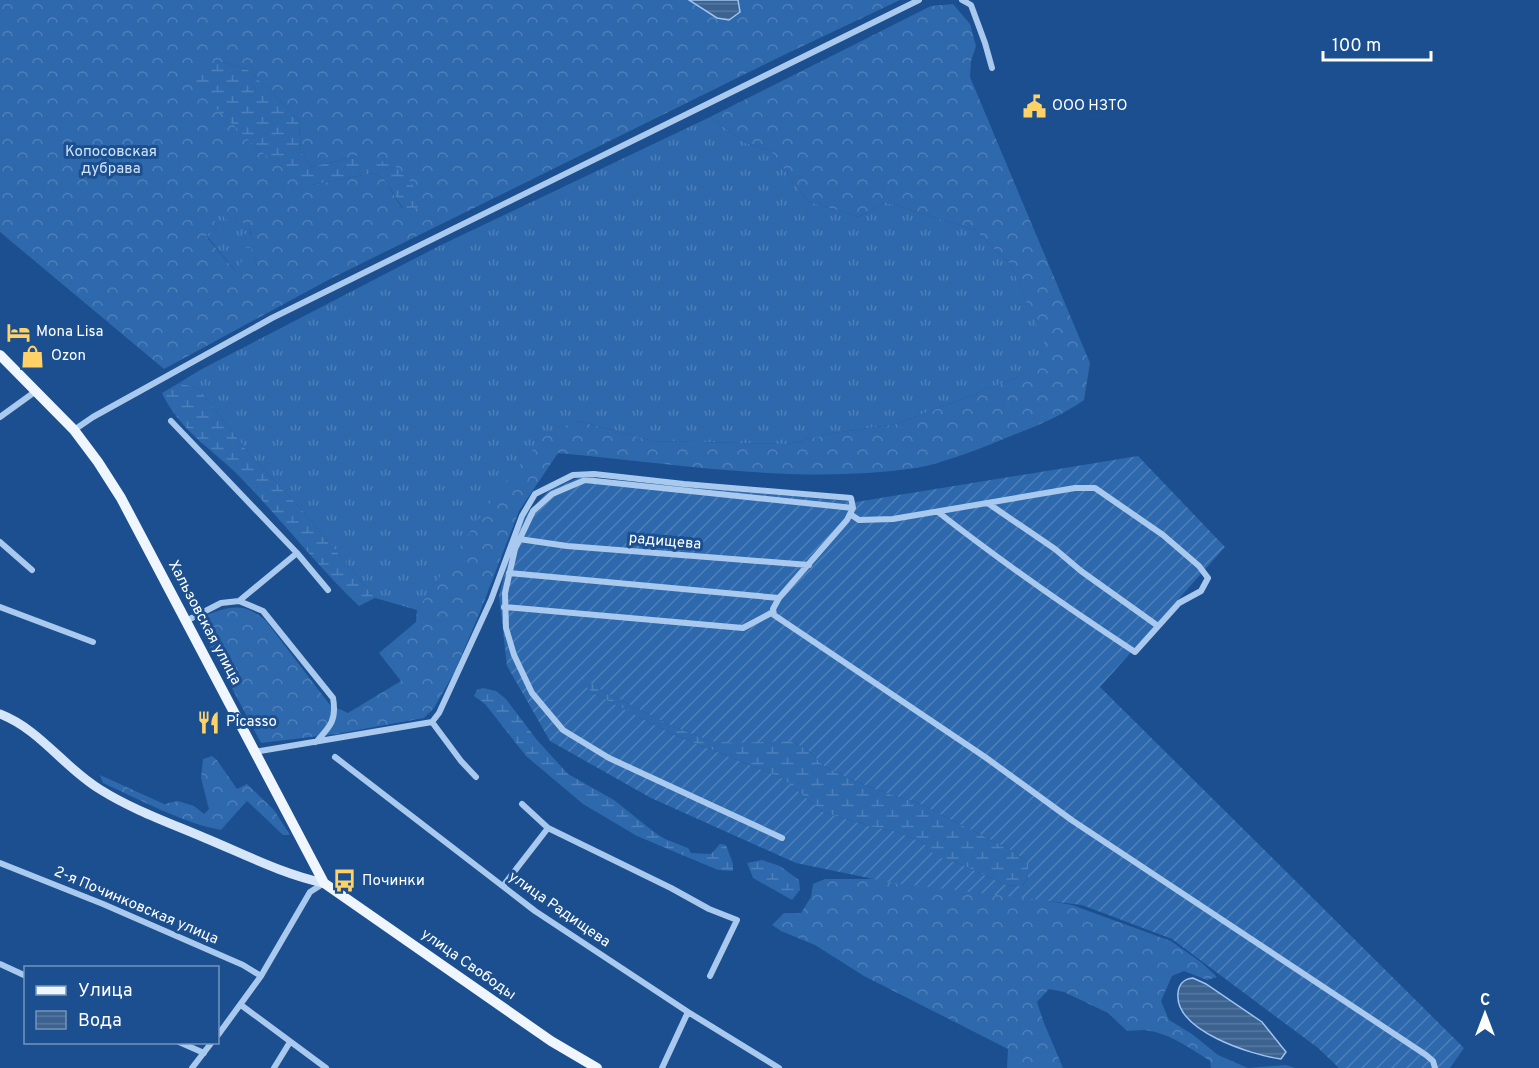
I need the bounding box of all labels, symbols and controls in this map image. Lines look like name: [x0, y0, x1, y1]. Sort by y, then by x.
scale bar: [1323, 24, 1431, 62]
text: 100 m: [1332, 35, 1381, 58]
public building icon: ООО НЗТО: [1021, 93, 1047, 119]
place label: ООО НЗТО: [1052, 97, 1127, 116]
park label: Копосовская дубрава: [65, 143, 157, 179]
hotel icon: Mona Lisa: [5, 319, 31, 345]
place label: Mona Lisa: [36, 323, 103, 342]
shop icon: Ozon: [20, 343, 46, 369]
place label: Ozon: [51, 347, 86, 366]
street label: радищева: [628, 529, 702, 555]
street label: Хальзовская улица: [163, 558, 245, 688]
restaurant icon: Picasso: [195, 709, 221, 735]
place label: Picasso: [226, 713, 277, 732]
street label: 2-я Починковская улица: [51, 863, 221, 949]
bus stop icon: Починки: [331, 868, 357, 894]
street label: улица Радищева: [504, 868, 614, 952]
place label: Починки: [362, 872, 425, 891]
street label: улица Свободы: [417, 925, 519, 1005]
legend: [24, 966, 219, 1044]
text: Улица: [78, 980, 132, 1003]
north arrow: [1455, 984, 1515, 1044]
text: С: [1480, 991, 1490, 1011]
text: Вода: [78, 1010, 122, 1033]

